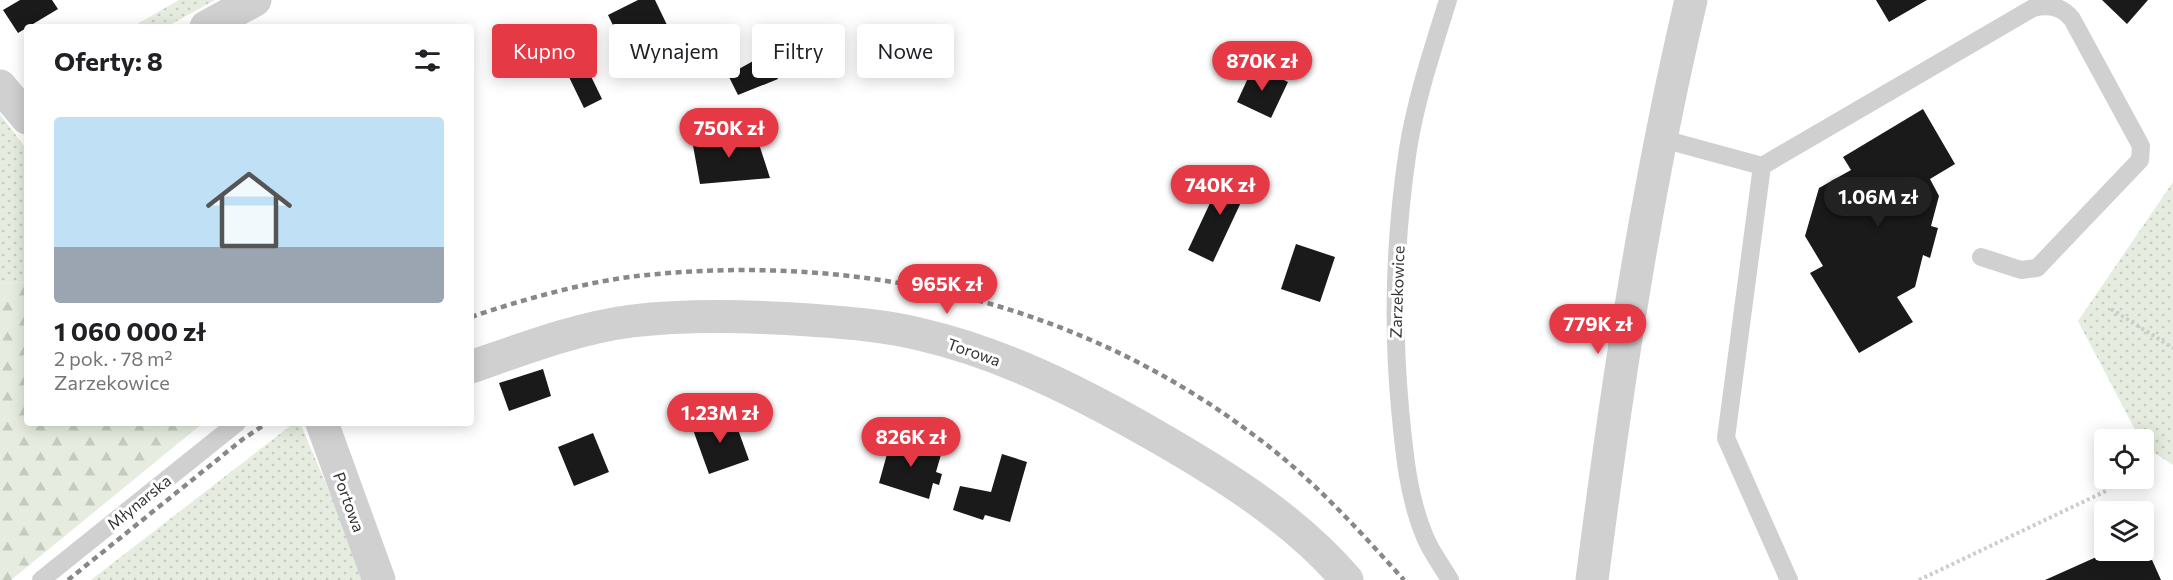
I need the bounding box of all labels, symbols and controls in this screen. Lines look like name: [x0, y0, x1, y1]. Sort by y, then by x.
chip: Kupno: [492, 24, 597, 78]
chip: Wynajem: [609, 24, 740, 78]
chip: Filtry: [752, 24, 845, 78]
chip: Nowe: [857, 24, 954, 78]
pin: 870K zł: [1207, 41, 1317, 92]
icon: filters: [411, 44, 444, 77]
text: Oferty: 8: [54, 45, 163, 76]
text: 870K zł: [1226, 48, 1298, 72]
pin: 750K zł: [674, 108, 784, 159]
text: 750K zł: [693, 115, 765, 139]
icon: home: [195, 156, 303, 264]
pin: 740K zł: [1165, 165, 1275, 216]
text: 740K zł: [1185, 172, 1255, 196]
pin: 1.06M zł: [1816, 177, 1940, 228]
text: 1.06M zł: [1838, 184, 1918, 208]
street label: Zarzekowice: [1385, 245, 1408, 339]
pin: 965K zł: [892, 264, 1002, 315]
text: 965K zł: [911, 271, 983, 295]
pin: 779K zł: [1543, 304, 1653, 355]
text: 779K zł: [1563, 311, 1633, 335]
text: 1 060 000 zł: [54, 315, 206, 346]
street label: Torowa: [945, 334, 1003, 369]
text: 2 pok. · 78 m²: [54, 346, 173, 370]
text: Zarzekowice: [54, 370, 170, 394]
pin: 1.23M zł: [658, 393, 782, 444]
text: 1.23M zł: [681, 400, 759, 424]
pin: 826K zł: [856, 417, 966, 468]
text: 826K zł: [875, 424, 947, 448]
map controls: [2094, 429, 2154, 561]
button: locate: [2094, 429, 2154, 489]
street label: Portowa: [330, 469, 369, 534]
street label: Młynarska: [103, 470, 174, 533]
button: layers: [2094, 501, 2154, 561]

